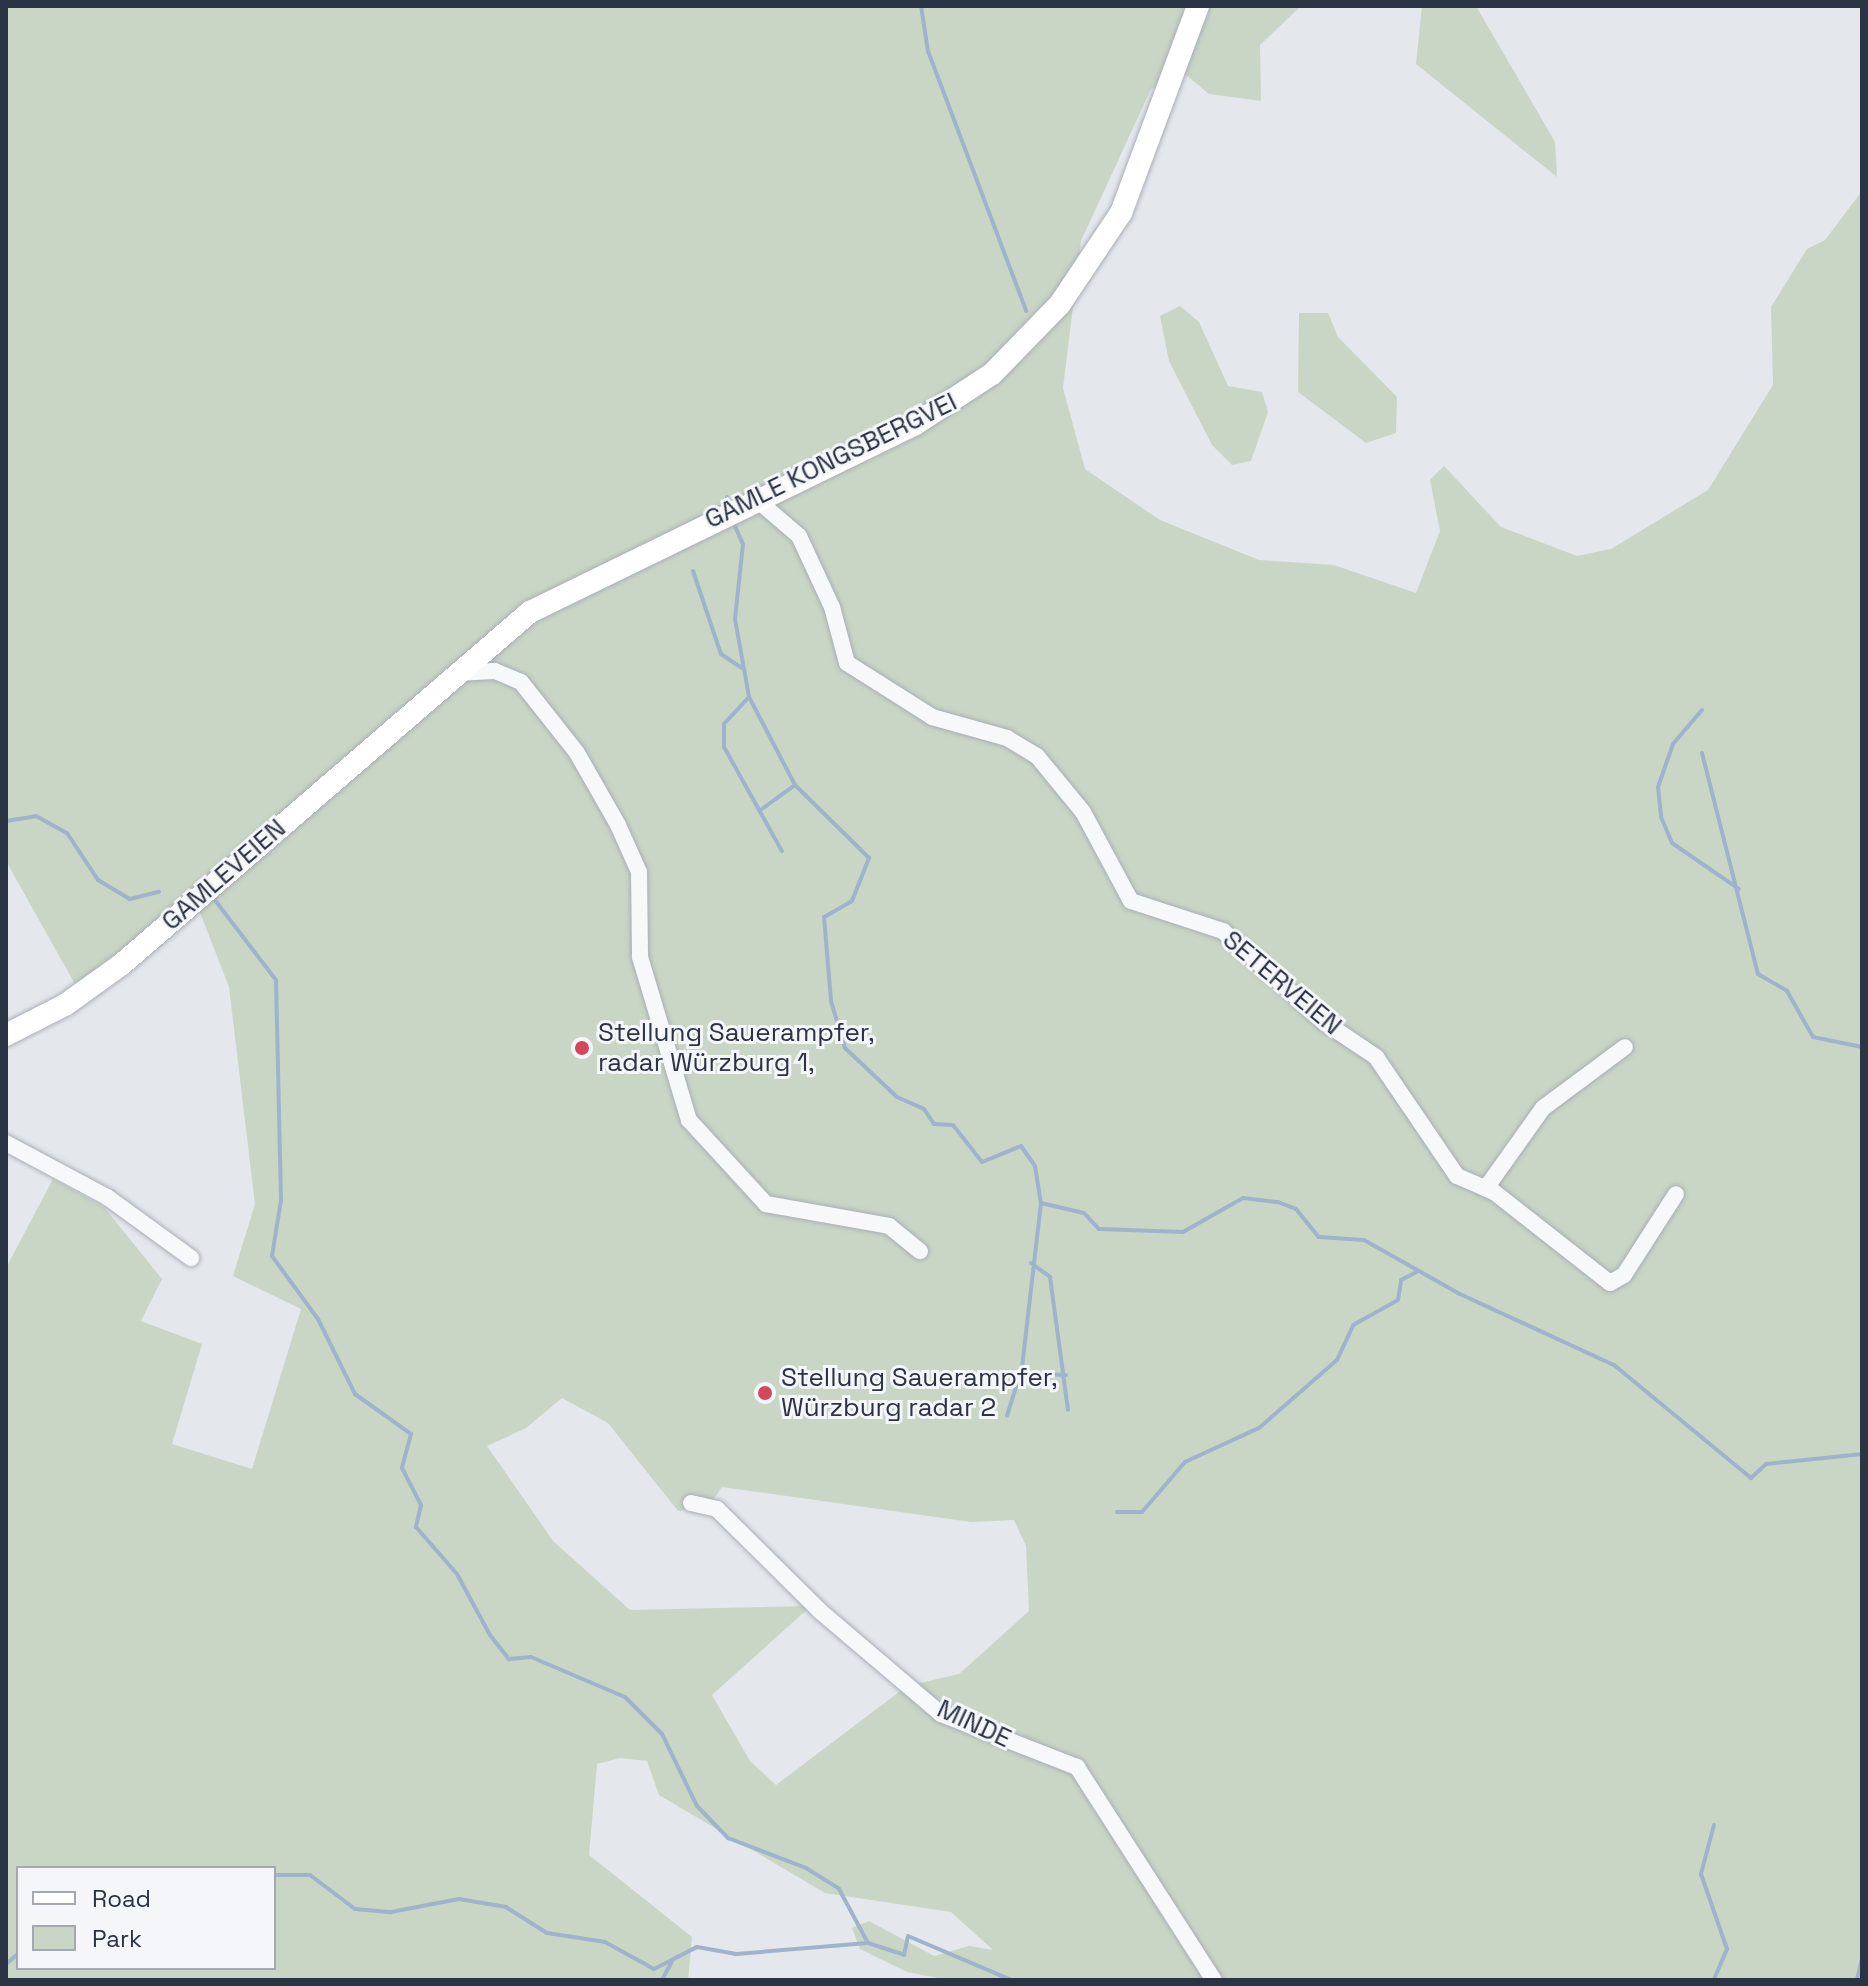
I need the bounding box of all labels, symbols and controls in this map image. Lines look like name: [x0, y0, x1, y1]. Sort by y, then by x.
street label: GAMLE KONGSBERGVEI: [700, 386, 962, 536]
street label: GAMLEVEIEN: [156, 813, 292, 937]
street label: SETERVEIEN: [1216, 924, 1348, 1042]
place label: Stellung Sauerampfer, radar Würzburg 1,: [598, 1017, 874, 1078]
marker: Stellung Sauerampfer, radar Würzburg 1,: [573, 1039, 591, 1057]
place label: Stellung Sauerampfer, Würzburg radar 2: [781, 1362, 1057, 1424]
marker: Stellung Sauerampfer, Würzburg radar 2: [756, 1384, 774, 1402]
street label: MINDE: [932, 1693, 1016, 1755]
legend: [16, 1866, 276, 1970]
text: Road: [92, 1883, 151, 1914]
text: Park: [92, 1923, 142, 1954]

